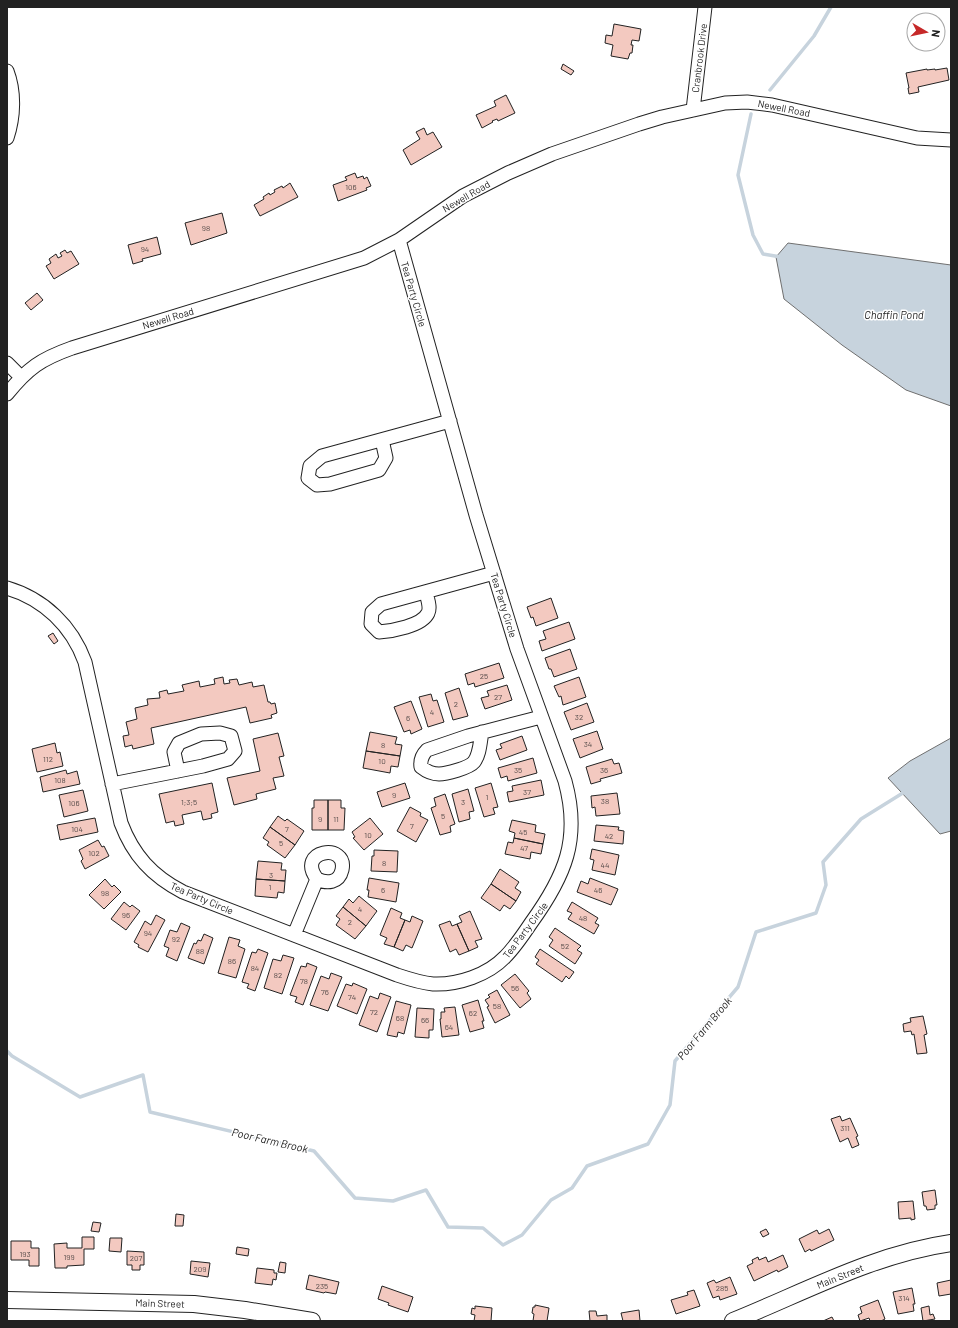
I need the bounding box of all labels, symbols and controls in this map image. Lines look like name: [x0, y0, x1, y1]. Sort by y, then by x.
north arrow: [906, 12, 946, 52]
street label: Cranbrook Drive: [689, 23, 709, 93]
text: N: [929, 29, 943, 38]
street label: Newell Road: [757, 97, 811, 119]
street label: Newell Road: [440, 178, 492, 214]
house number: 106: [345, 182, 357, 192]
house number: 98: [202, 223, 210, 233]
house number: 94: [141, 244, 149, 254]
street label: Tea Party Circle: [399, 260, 429, 328]
street label: Newell Road: [141, 305, 195, 331]
water label: Chaffin Pond: [864, 308, 924, 321]
street label: Tea Party Circle: [488, 571, 520, 639]
house number: 25: [480, 671, 488, 681]
house number: 27: [494, 692, 502, 702]
house number: 2: [454, 699, 458, 709]
house number: 4: [430, 707, 434, 717]
house number: 32: [575, 712, 583, 722]
house number: 6: [406, 713, 410, 723]
house number: 34: [584, 739, 592, 749]
house number: 8: [381, 740, 385, 750]
house number: 112: [43, 754, 53, 764]
house number: 10: [378, 756, 386, 766]
house number: 35: [514, 765, 522, 775]
house number: 36: [600, 765, 608, 775]
house number: 108: [54, 775, 66, 785]
house number: 37: [523, 787, 531, 797]
house number: 9: [392, 790, 396, 800]
house number: 1: [486, 792, 489, 802]
house number: 38: [601, 796, 609, 806]
house number: 1;3;5: [181, 797, 197, 807]
house number: 3: [461, 797, 465, 807]
house number: 106: [68, 798, 80, 808]
house number: 5: [441, 811, 445, 821]
house number: 9: [318, 814, 322, 824]
house number: 11: [333, 814, 339, 824]
house number: 7: [410, 821, 414, 831]
house number: 104: [71, 824, 83, 834]
house number: 7: [285, 824, 289, 834]
house number: 45: [519, 827, 527, 837]
house number: 10: [364, 830, 372, 840]
house number: 42: [605, 831, 613, 841]
house number: 5: [279, 838, 283, 848]
house number: 47: [520, 843, 528, 853]
house number: 102: [88, 848, 100, 858]
house number: 8: [382, 858, 386, 868]
house number: 44: [601, 860, 609, 870]
house number: 3: [269, 870, 273, 880]
street label: Tea Party Circle: [169, 879, 235, 917]
house number: 1: [269, 882, 272, 892]
house number: 6: [381, 885, 385, 895]
house number: 46: [594, 885, 602, 895]
house number: 98: [101, 888, 109, 898]
street label: Tea Party Circle: [500, 899, 550, 961]
house number: 4: [358, 904, 362, 914]
house number: 96: [122, 910, 130, 920]
house number: 48: [579, 913, 587, 923]
house number: 2: [348, 917, 352, 927]
house number: 94: [144, 928, 152, 938]
house number: 92: [172, 934, 180, 944]
house number: 52: [561, 941, 569, 951]
house number: 88: [196, 946, 204, 956]
house number: 86: [228, 956, 236, 966]
house number: 84: [251, 963, 259, 973]
house number: 82: [274, 970, 282, 980]
house number: 78: [300, 976, 308, 986]
house number: 56: [511, 983, 519, 993]
house number: 76: [321, 987, 329, 997]
house number: 74: [348, 992, 356, 1002]
water label: Poor Farm Brook: [674, 994, 734, 1062]
house number: 58: [493, 1001, 501, 1011]
house number: 72: [370, 1007, 378, 1017]
house number: 62: [469, 1008, 477, 1018]
house number: 68: [396, 1013, 404, 1023]
house number: 66: [421, 1015, 429, 1025]
house number: 64: [445, 1022, 453, 1032]
house number: 311: [840, 1123, 850, 1133]
water label: Poor Farm Brook: [231, 1125, 310, 1155]
house number: 193: [19, 1249, 31, 1259]
house number: 199: [63, 1252, 75, 1262]
house number: 207: [130, 1253, 143, 1263]
street label: Main Street: [815, 1261, 866, 1291]
house number: 209: [194, 1264, 206, 1274]
house number: 235: [316, 1281, 328, 1291]
house number: 285: [716, 1283, 728, 1293]
house number: 314: [898, 1293, 910, 1303]
street label: Main Street: [135, 1296, 185, 1310]

